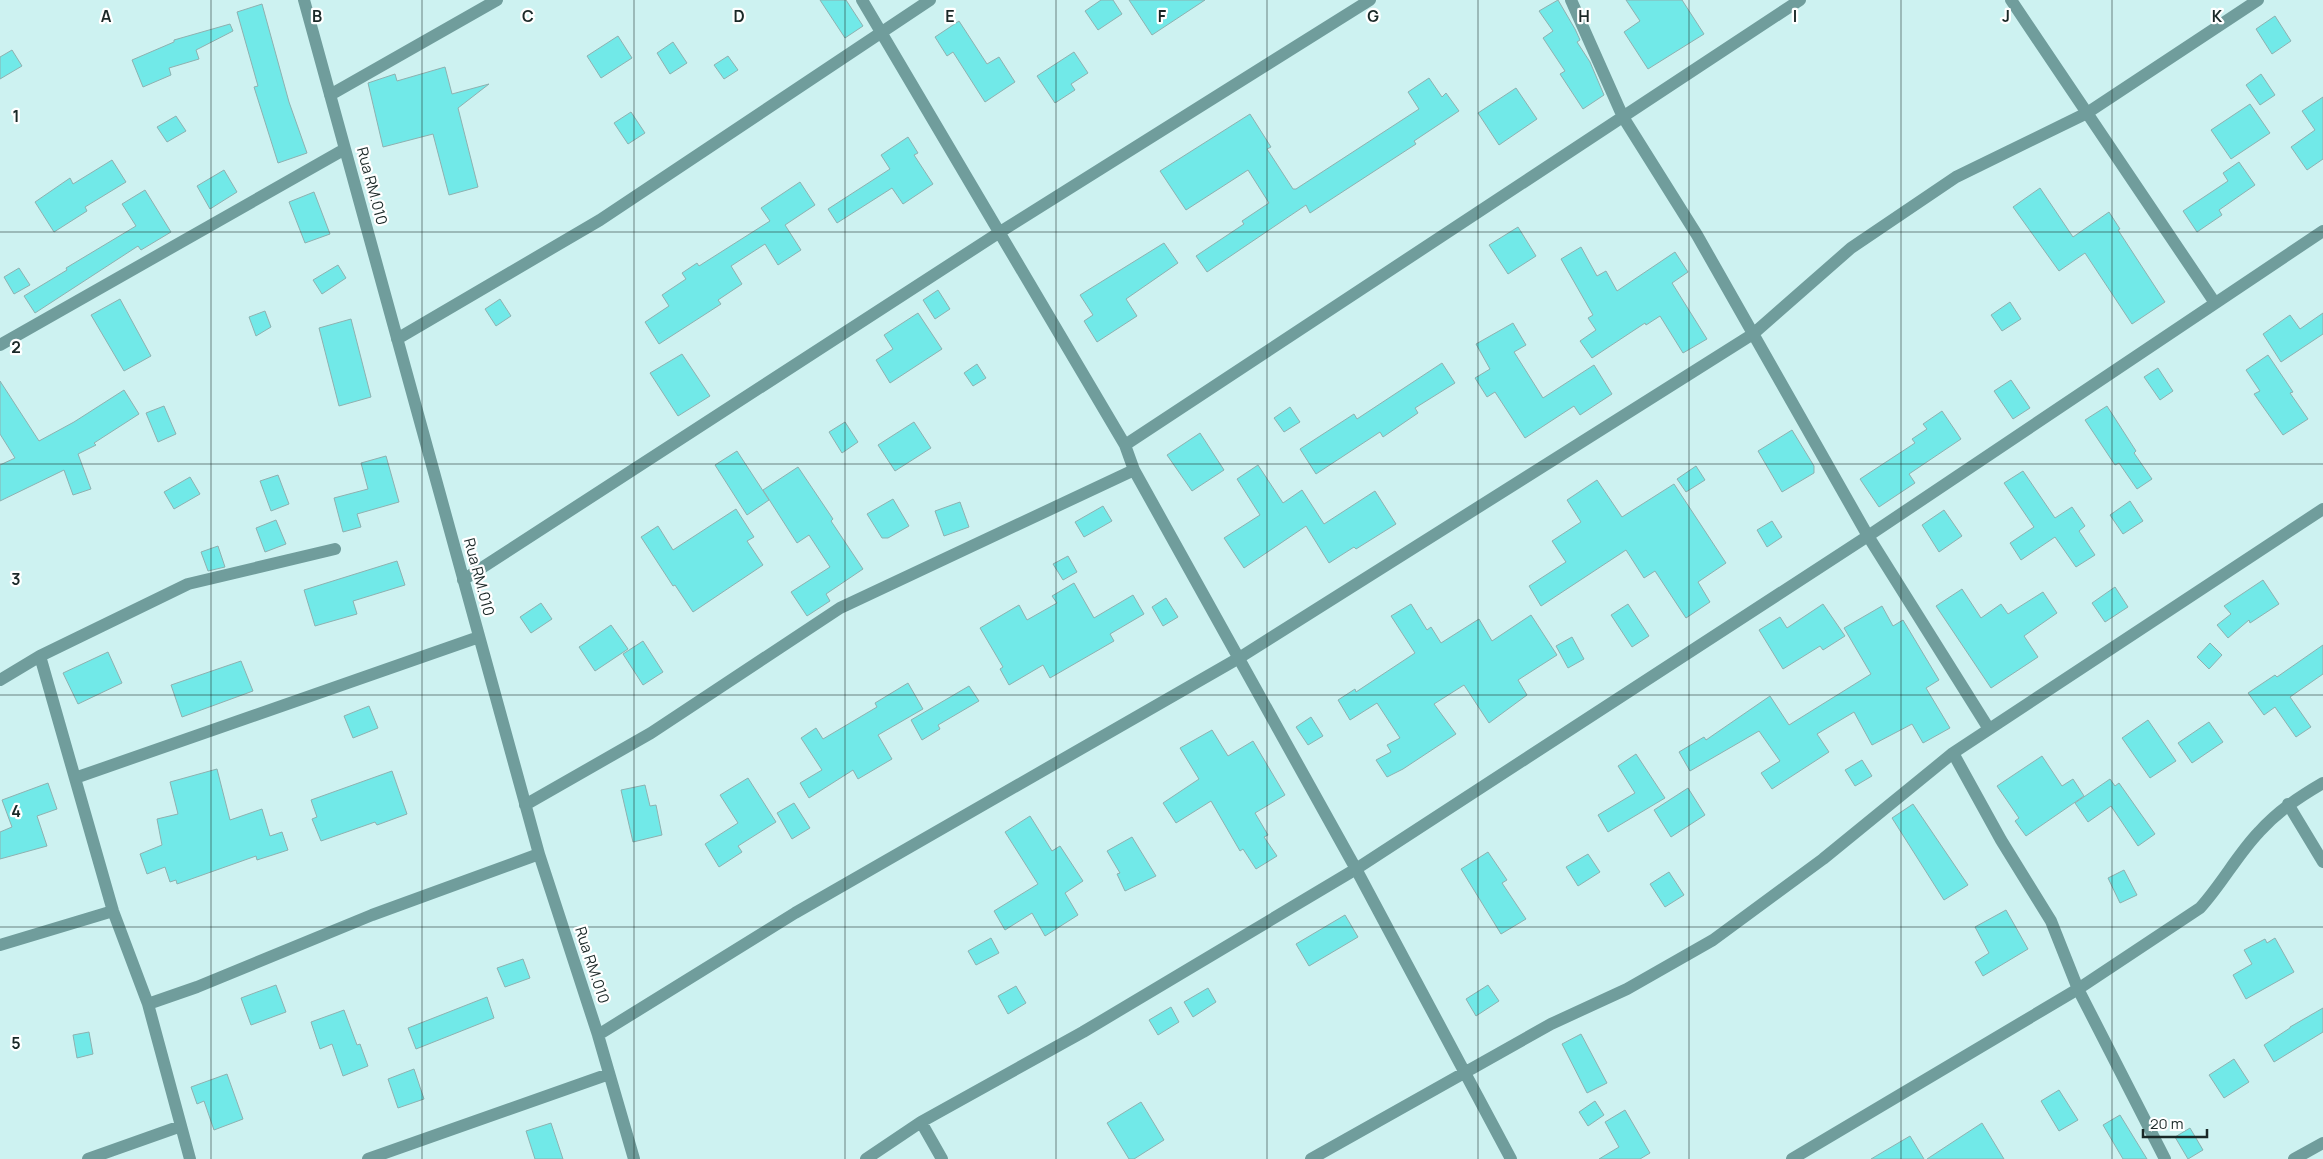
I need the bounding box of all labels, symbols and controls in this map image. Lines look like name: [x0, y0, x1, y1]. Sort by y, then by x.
text: A: [101, 5, 112, 27]
text: B: [312, 5, 322, 27]
text: C: [522, 5, 534, 27]
text: D: [733, 5, 745, 27]
text: E: [945, 5, 955, 27]
text: F: [1158, 5, 1167, 27]
text: G: [1367, 5, 1379, 27]
text: H: [1578, 5, 1590, 27]
text: I: [1793, 5, 1797, 27]
text: J: [2002, 5, 2010, 27]
text: K: [2212, 5, 2223, 27]
text: 1: [12, 105, 20, 127]
street label: Rua RM.010: [352, 145, 393, 227]
text: 2: [11, 336, 21, 358]
street label: Rua RM.010: [459, 536, 500, 618]
text: 3: [11, 568, 21, 590]
text: 4: [11, 800, 21, 822]
street label: Rua RM.010: [570, 924, 615, 1006]
text: 5: [11, 1032, 21, 1054]
scale bar: [2143, 1106, 2207, 1138]
text: 20 m: [2150, 1113, 2183, 1134]

